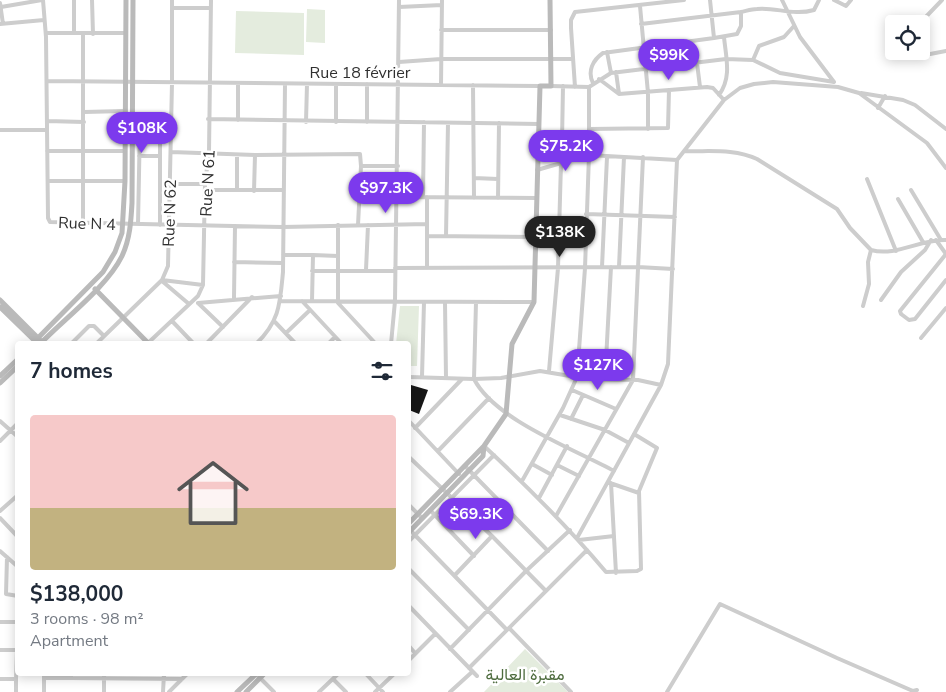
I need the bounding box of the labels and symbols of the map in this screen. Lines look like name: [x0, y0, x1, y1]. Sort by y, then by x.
pin: $99K: [639, 38, 699, 81]
street label: Rue 18 février: [309, 62, 411, 84]
pin: $108K: [107, 112, 177, 154]
pin: $75.2K: [525, 130, 607, 172]
street label: Rue N 61: [195, 149, 221, 217]
pin: $97.3K: [345, 172, 427, 214]
street label: Rue N 62: [158, 179, 182, 247]
street label: Rue N 4: [58, 212, 117, 236]
pin: $138K: [525, 216, 595, 258]
pin: $127K: [563, 348, 633, 391]
pin: $69.3K: [435, 498, 517, 540]
park label: مقبرة العالية: [486, 664, 564, 686]

